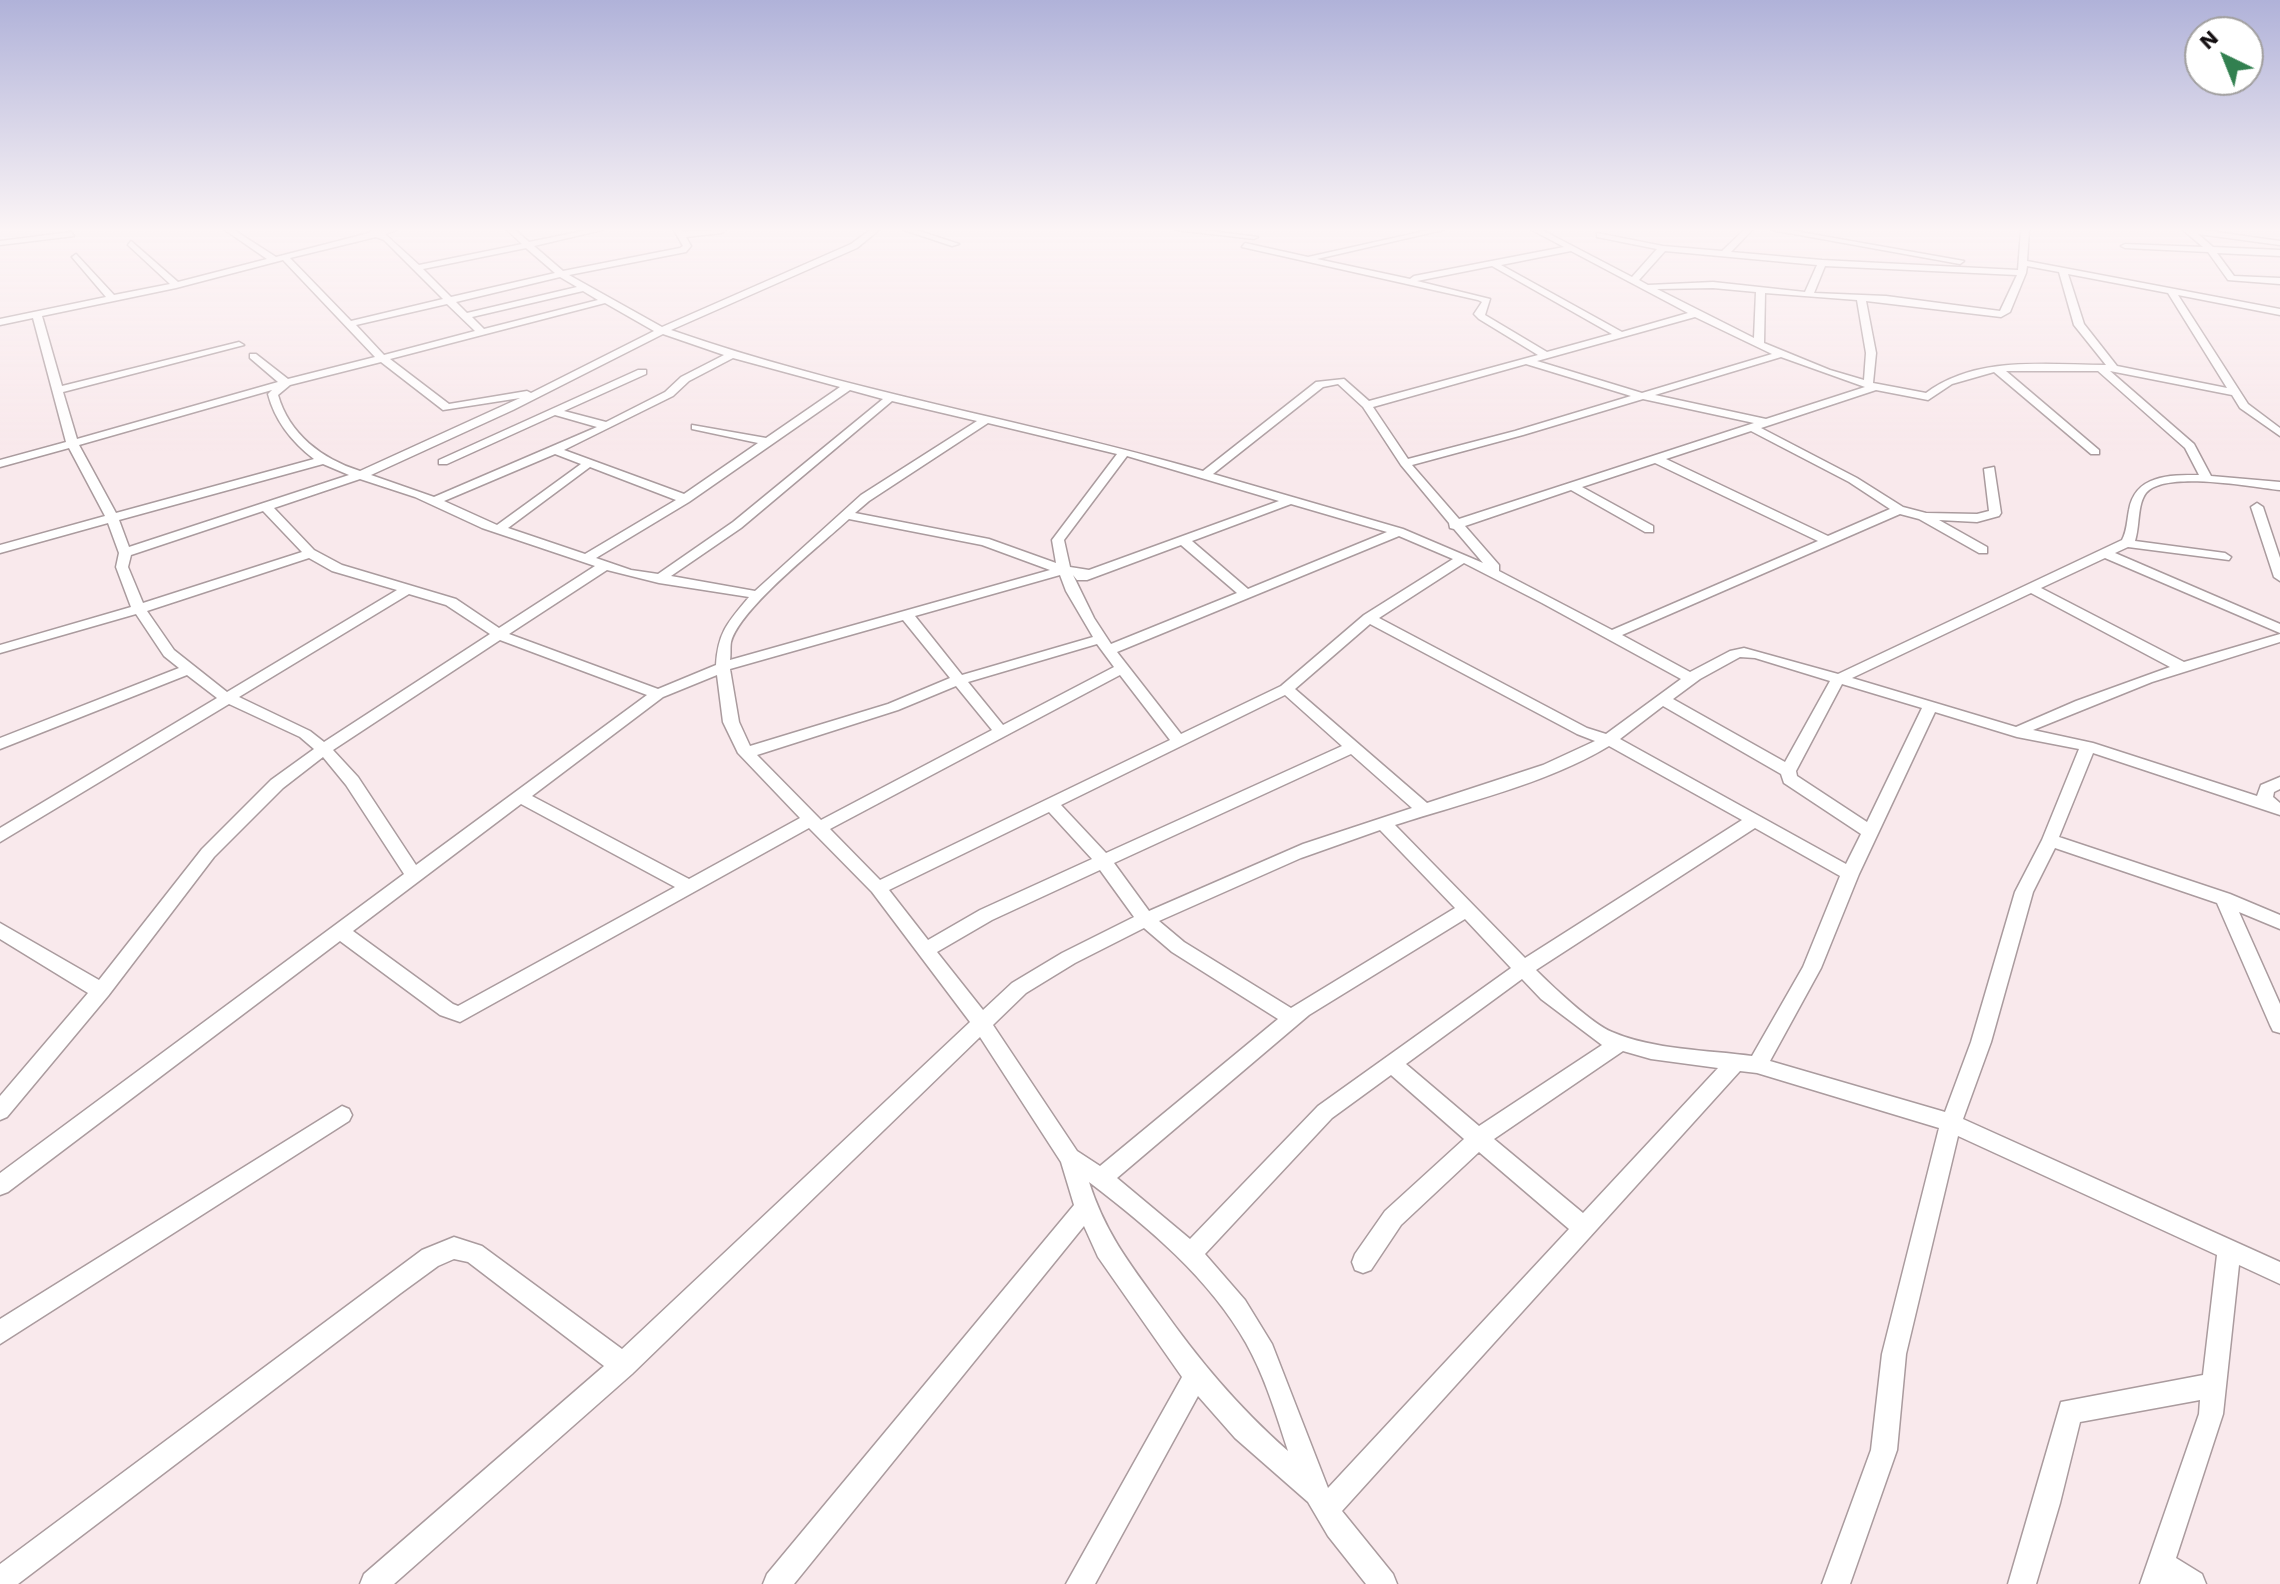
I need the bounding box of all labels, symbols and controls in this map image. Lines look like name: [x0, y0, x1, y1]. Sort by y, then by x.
north arrow: [2184, 16, 2264, 96]
text: N: [2194, 25, 2223, 54]

